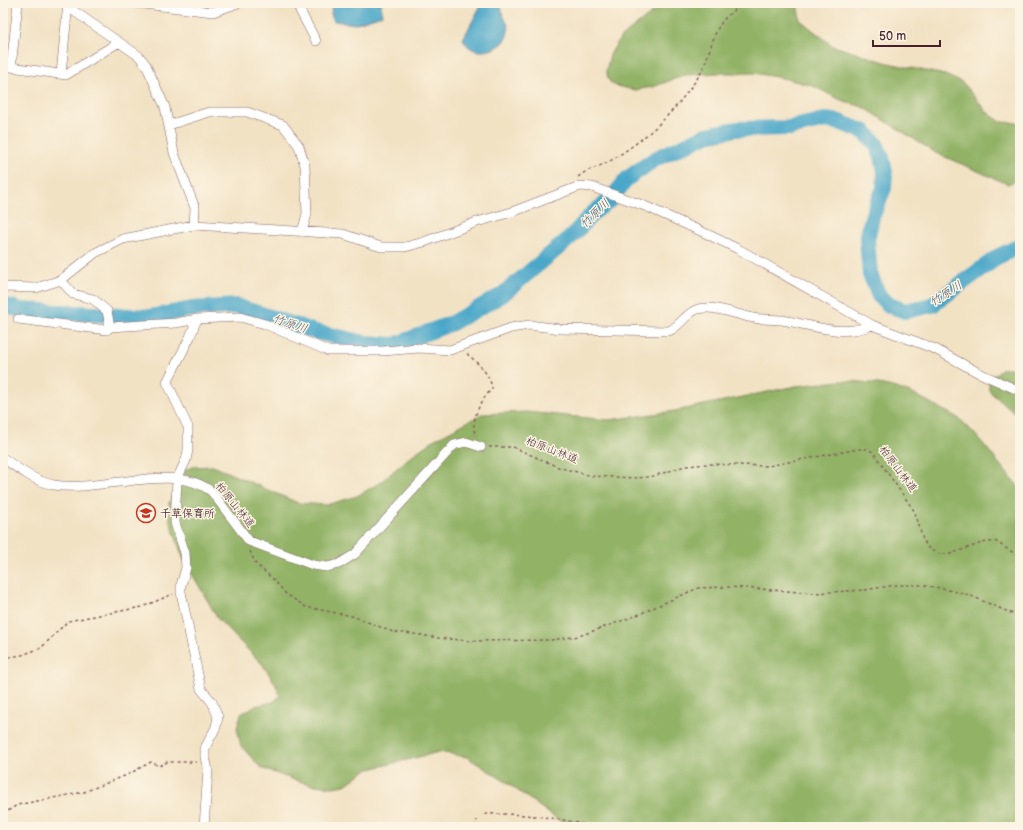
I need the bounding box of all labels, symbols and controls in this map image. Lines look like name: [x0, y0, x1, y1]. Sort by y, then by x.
scale bar: [873, 22, 940, 48]
text: 50 m: [879, 29, 906, 44]
water label: 竹原川: [577, 196, 613, 232]
water label: 竹原川: [927, 278, 965, 310]
water label: 竹原川: [271, 311, 309, 337]
street label: 柏原山林道: [524, 434, 580, 466]
street label: 柏原山林道: [876, 443, 920, 495]
street label: 柏原山林道: [213, 480, 257, 530]
school or university icon: 千草保育所: [135, 502, 157, 524]
place label: 千草保育所: [160, 507, 215, 520]

